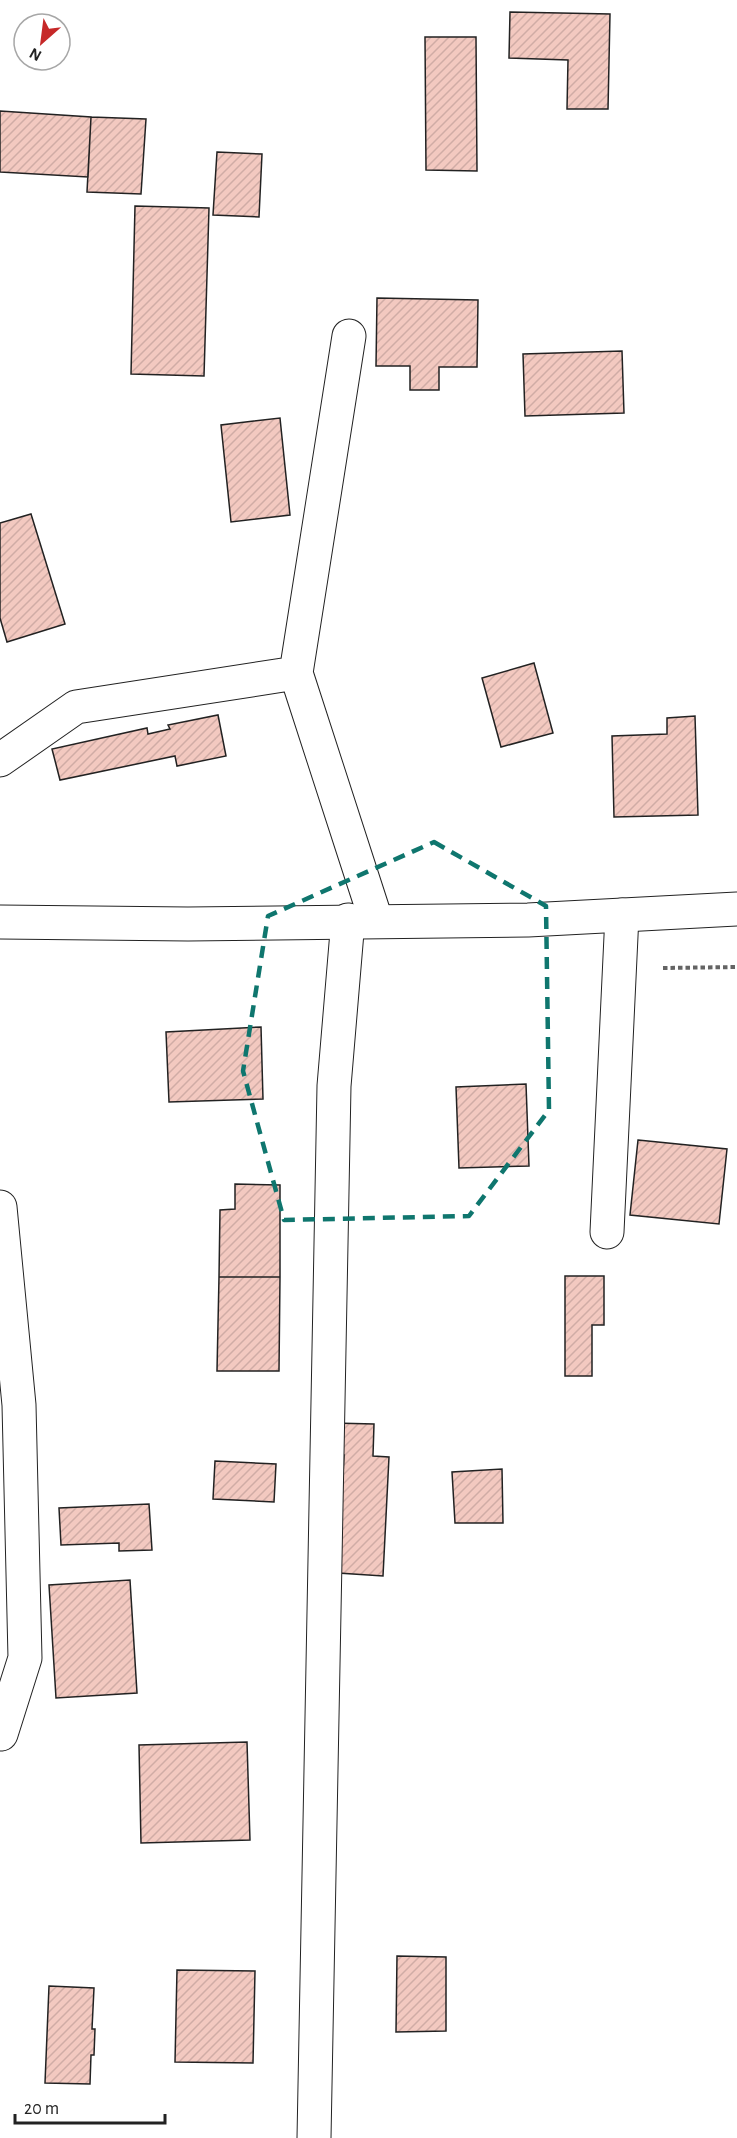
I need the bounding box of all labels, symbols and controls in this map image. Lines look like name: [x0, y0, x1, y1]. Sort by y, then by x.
north arrow: [12, 12, 72, 72]
text: N: [27, 45, 44, 64]
scale bar: [15, 2087, 165, 2125]
text: 20 m: [24, 2100, 59, 2118]

